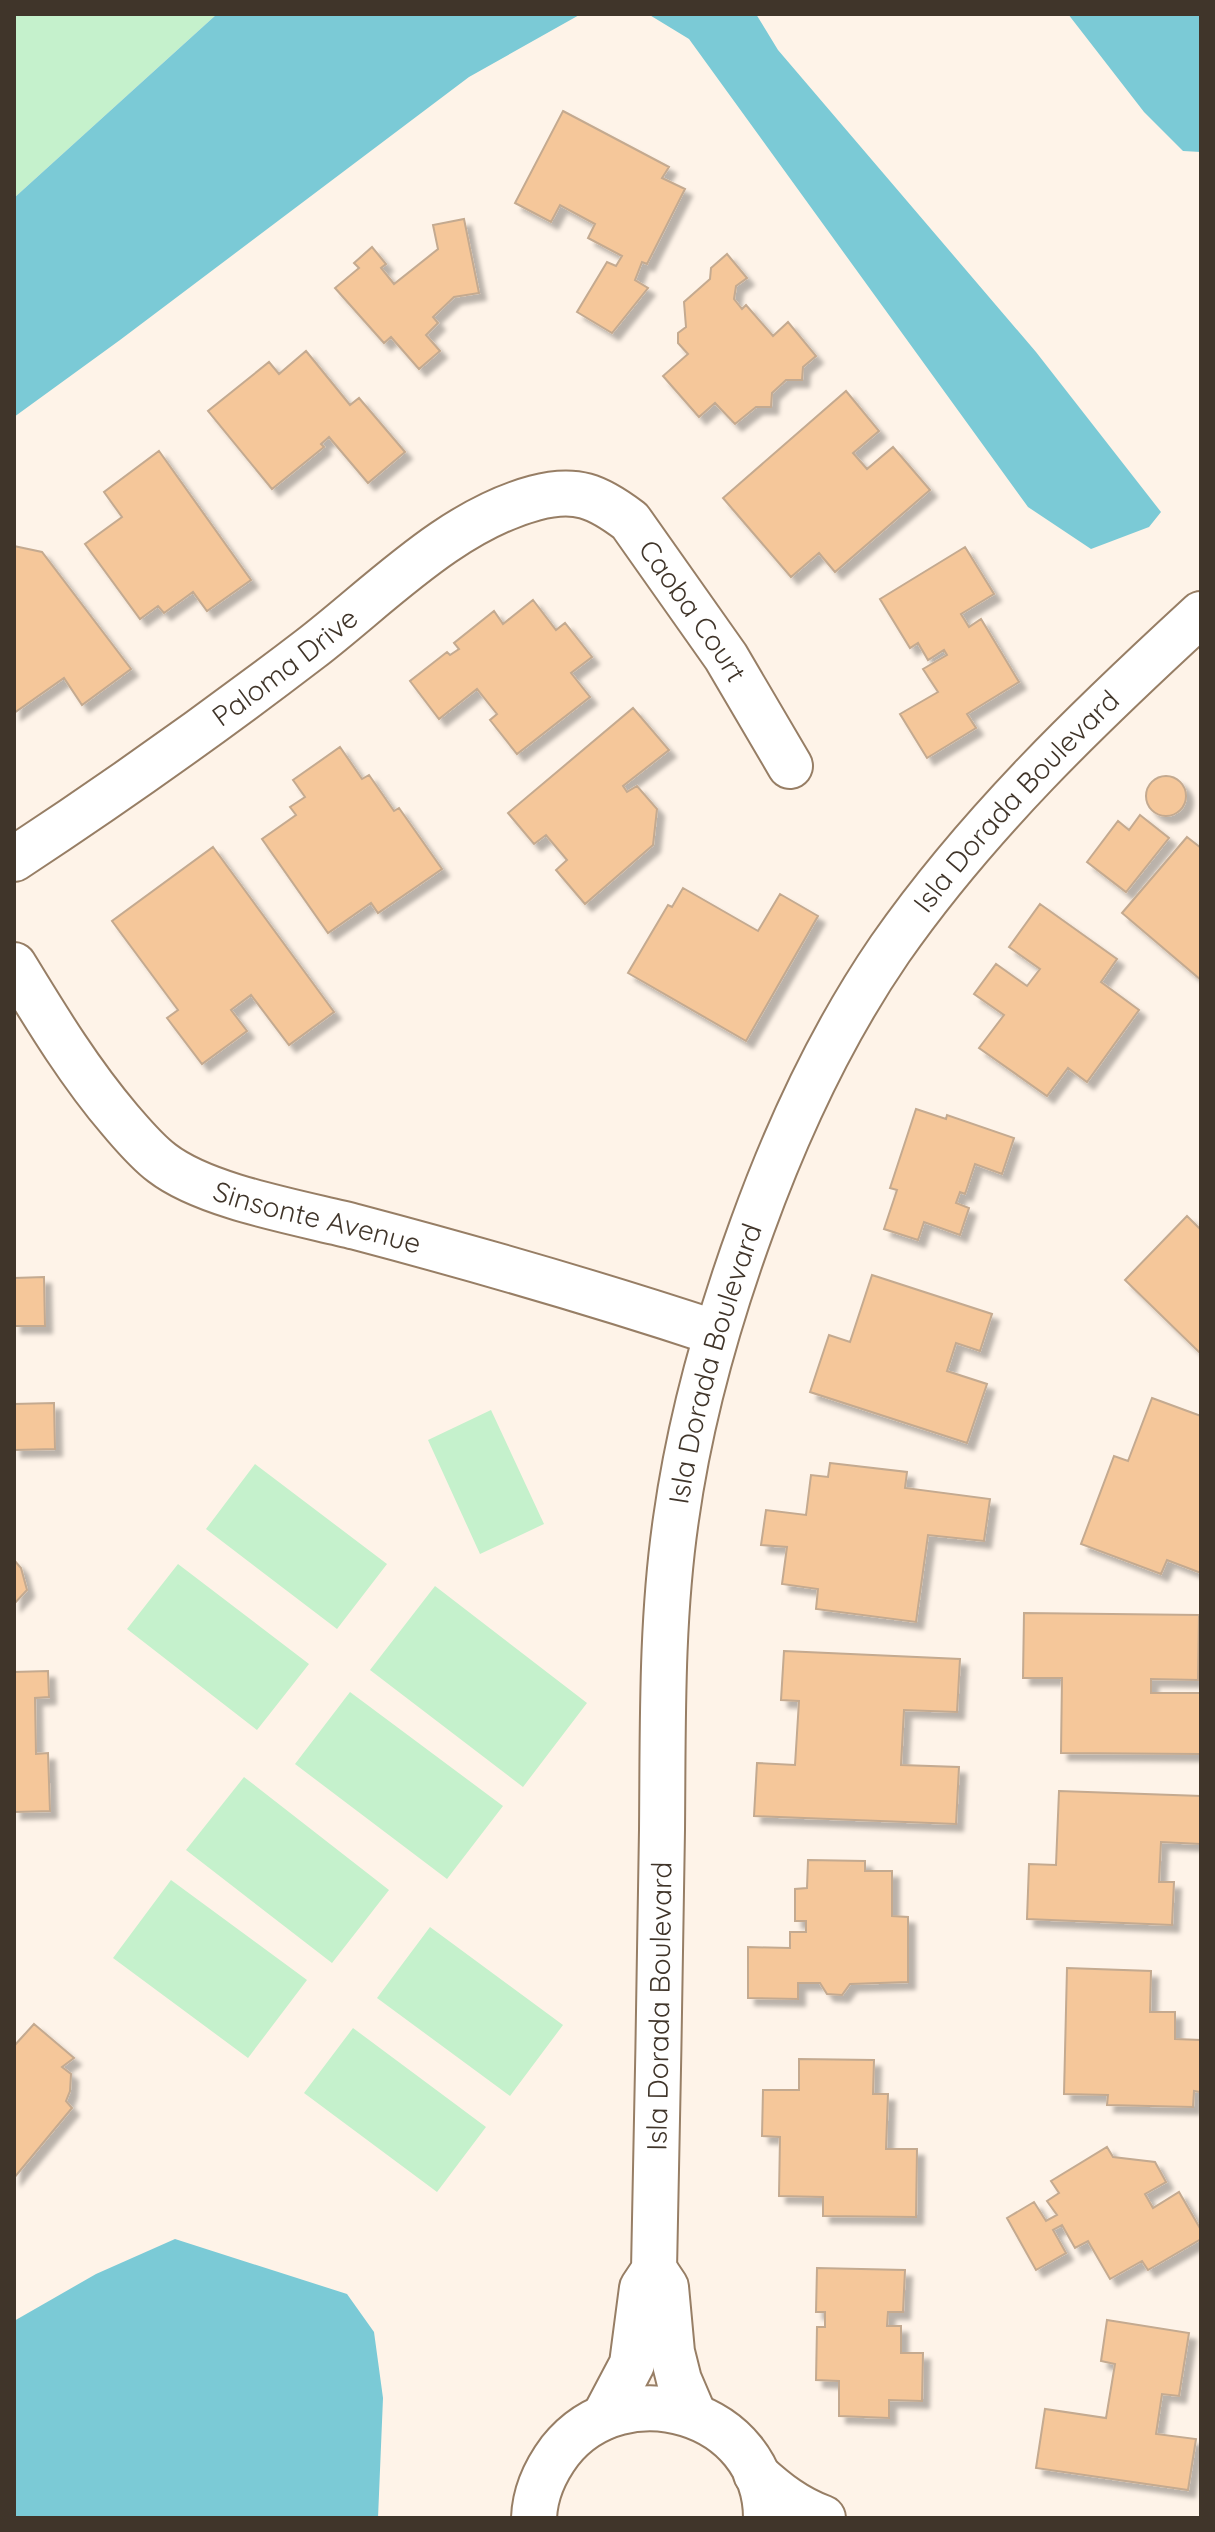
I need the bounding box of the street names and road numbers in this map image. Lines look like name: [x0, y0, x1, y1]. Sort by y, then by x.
street label: Caoba Court: [632, 533, 754, 688]
street label: Paloma Drive: [205, 600, 364, 733]
street label: Isla Dorada Boulevard: [905, 682, 1126, 919]
street label: Sinsonte Avenue: [209, 1173, 425, 1261]
street label: Isla Dorada Boulevard: [660, 1219, 769, 1506]
street label: Isla Dorada Boulevard: [638, 1861, 679, 2151]

